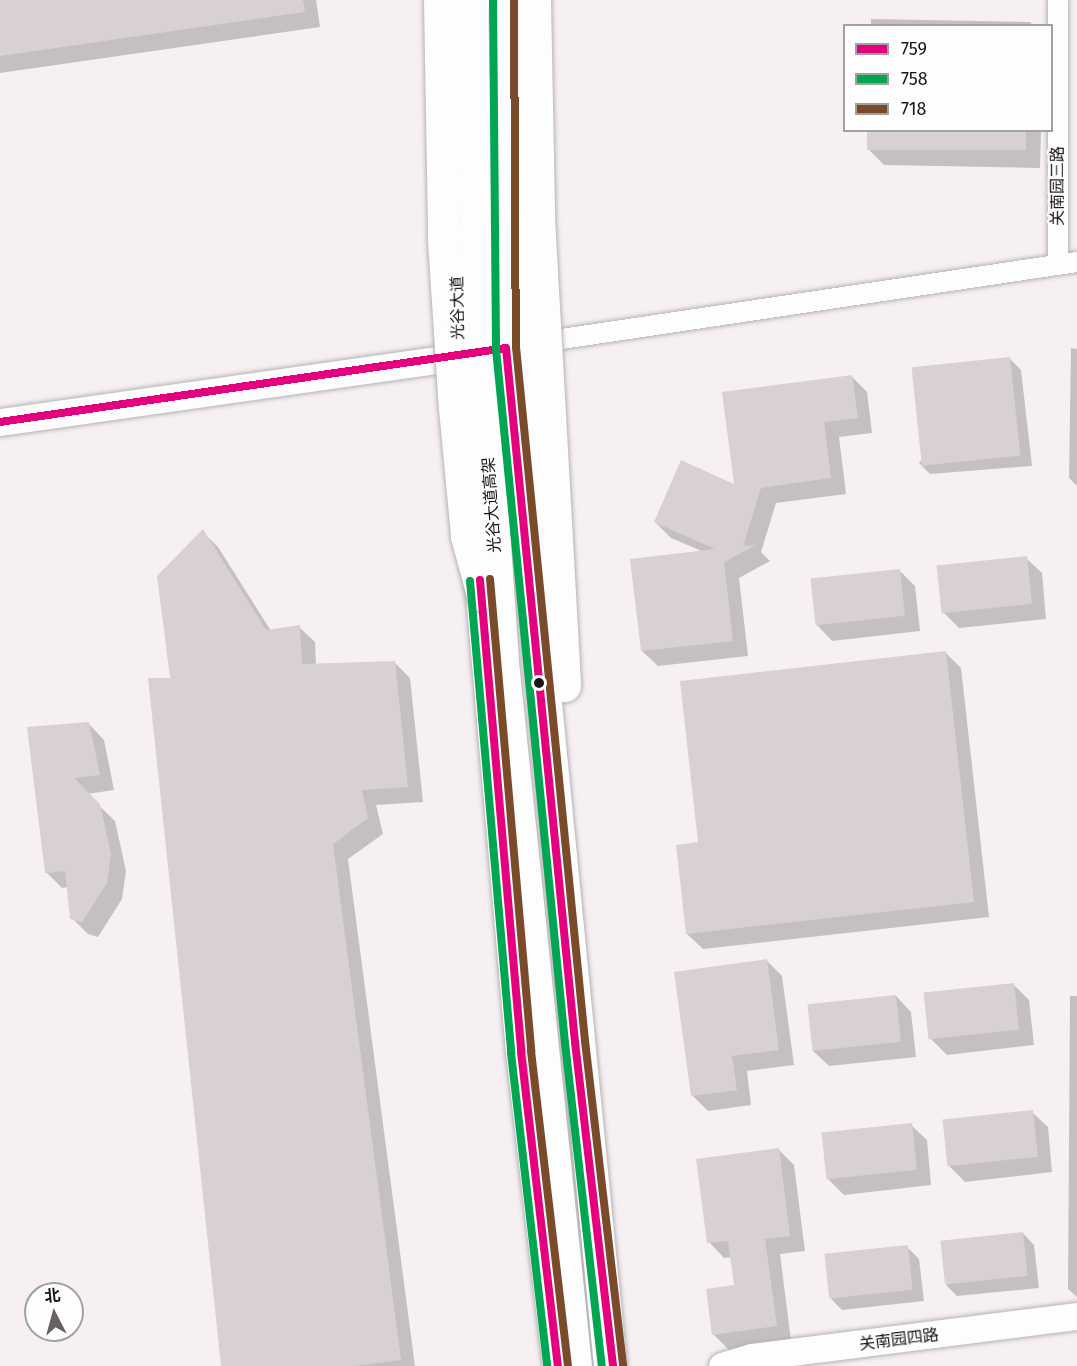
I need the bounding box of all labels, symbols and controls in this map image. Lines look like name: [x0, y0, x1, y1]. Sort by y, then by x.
legend: [843, 24, 1053, 132]
text: 759: [901, 38, 927, 60]
text: 758: [901, 68, 928, 90]
text: 718: [901, 98, 926, 120]
street label: 关南园三路: [1048, 146, 1068, 226]
street label: 光谷大道: [448, 276, 468, 340]
street label: 光谷大道高架: [479, 456, 505, 554]
unlabelled marker: [533, 677, 545, 689]
north arrow: [24, 1282, 84, 1342]
text: 北: [43, 1285, 61, 1306]
street label: 关南园四路: [858, 1326, 940, 1354]

